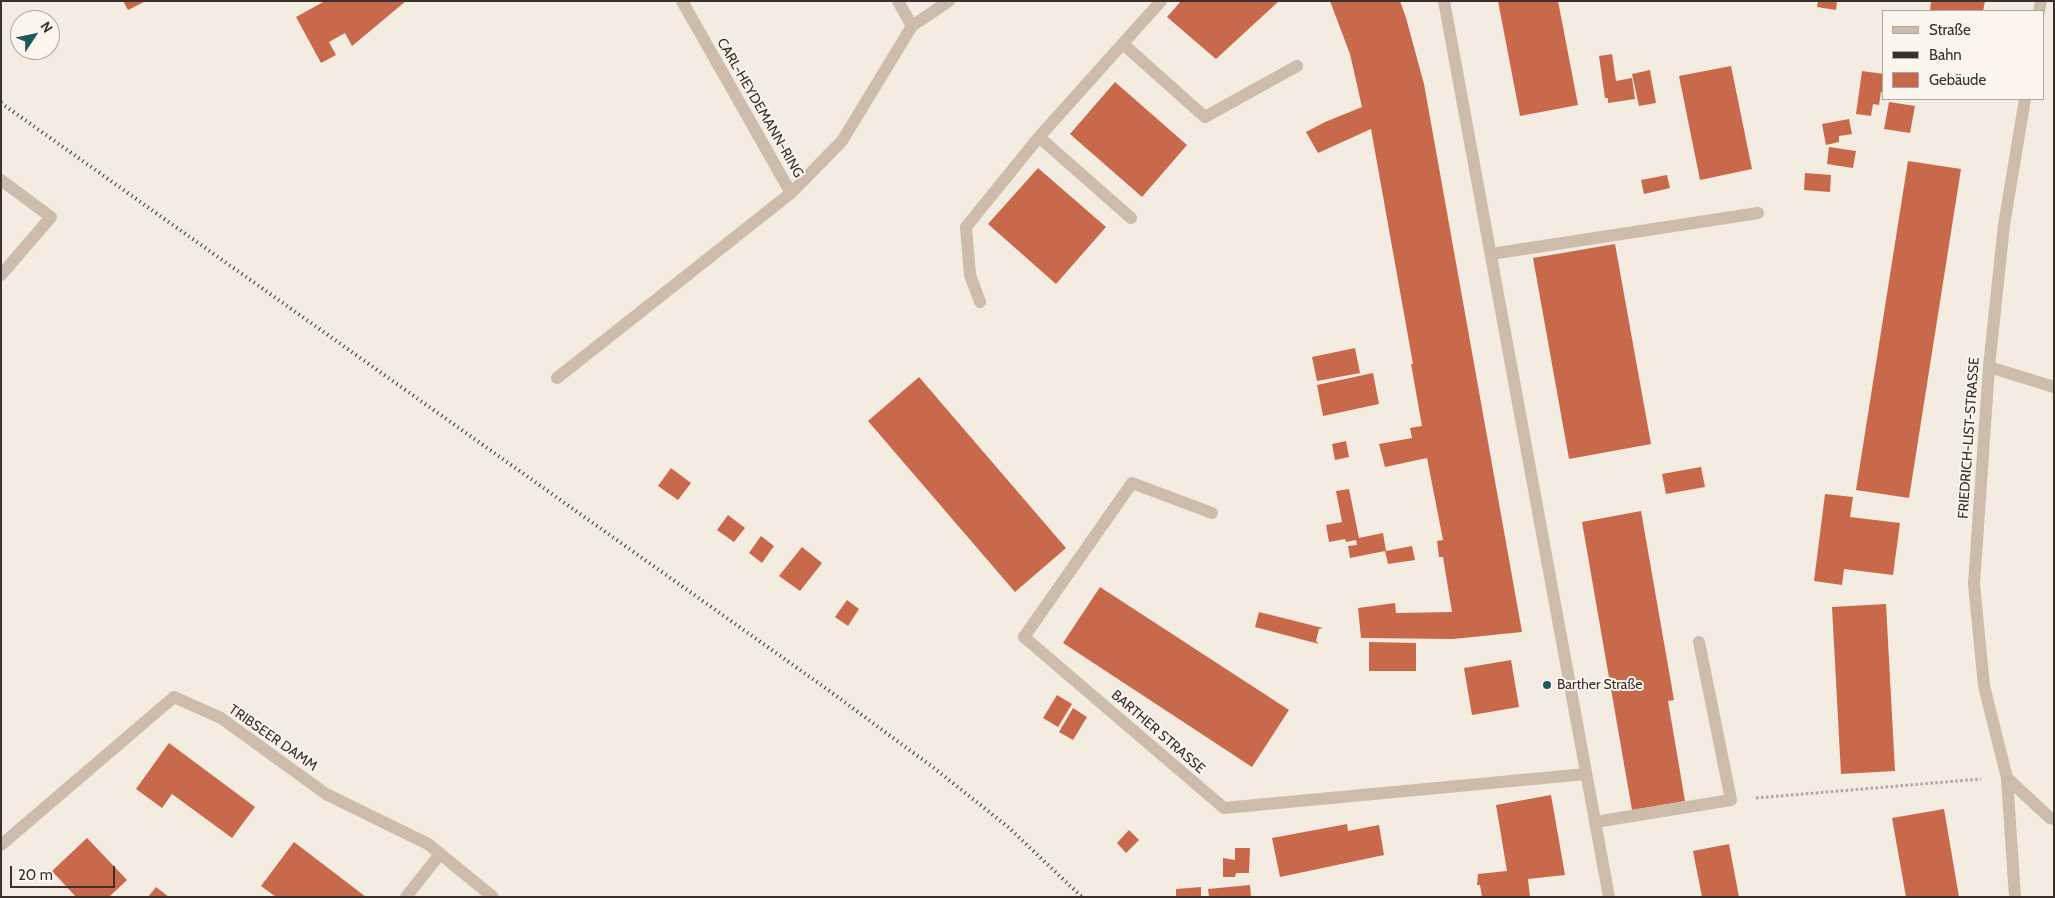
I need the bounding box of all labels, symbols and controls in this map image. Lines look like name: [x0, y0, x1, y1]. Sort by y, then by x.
north arrow: [10, 10, 60, 60]
legend: [1882, 10, 2045, 100]
text: N: [36, 18, 57, 36]
text: Straße: [1929, 21, 1971, 39]
street label: CARL-HEYDEMANN-RING: [713, 35, 807, 181]
text: Bahn: [1929, 46, 1962, 64]
text: Gebäude: [1929, 71, 1986, 89]
street label: FRIEDRICH-LIST-STRASSE: [1955, 357, 1983, 519]
place label: Barther Straße: [1557, 677, 1642, 693]
marker: Barther Straße: [1541, 679, 1553, 691]
street label: BARTHER STRASSE: [1108, 687, 1208, 777]
street label: TRIBSEER DAMM: [225, 701, 321, 775]
scale bar: [12, 856, 118, 888]
text: 20 m: [18, 866, 53, 884]

